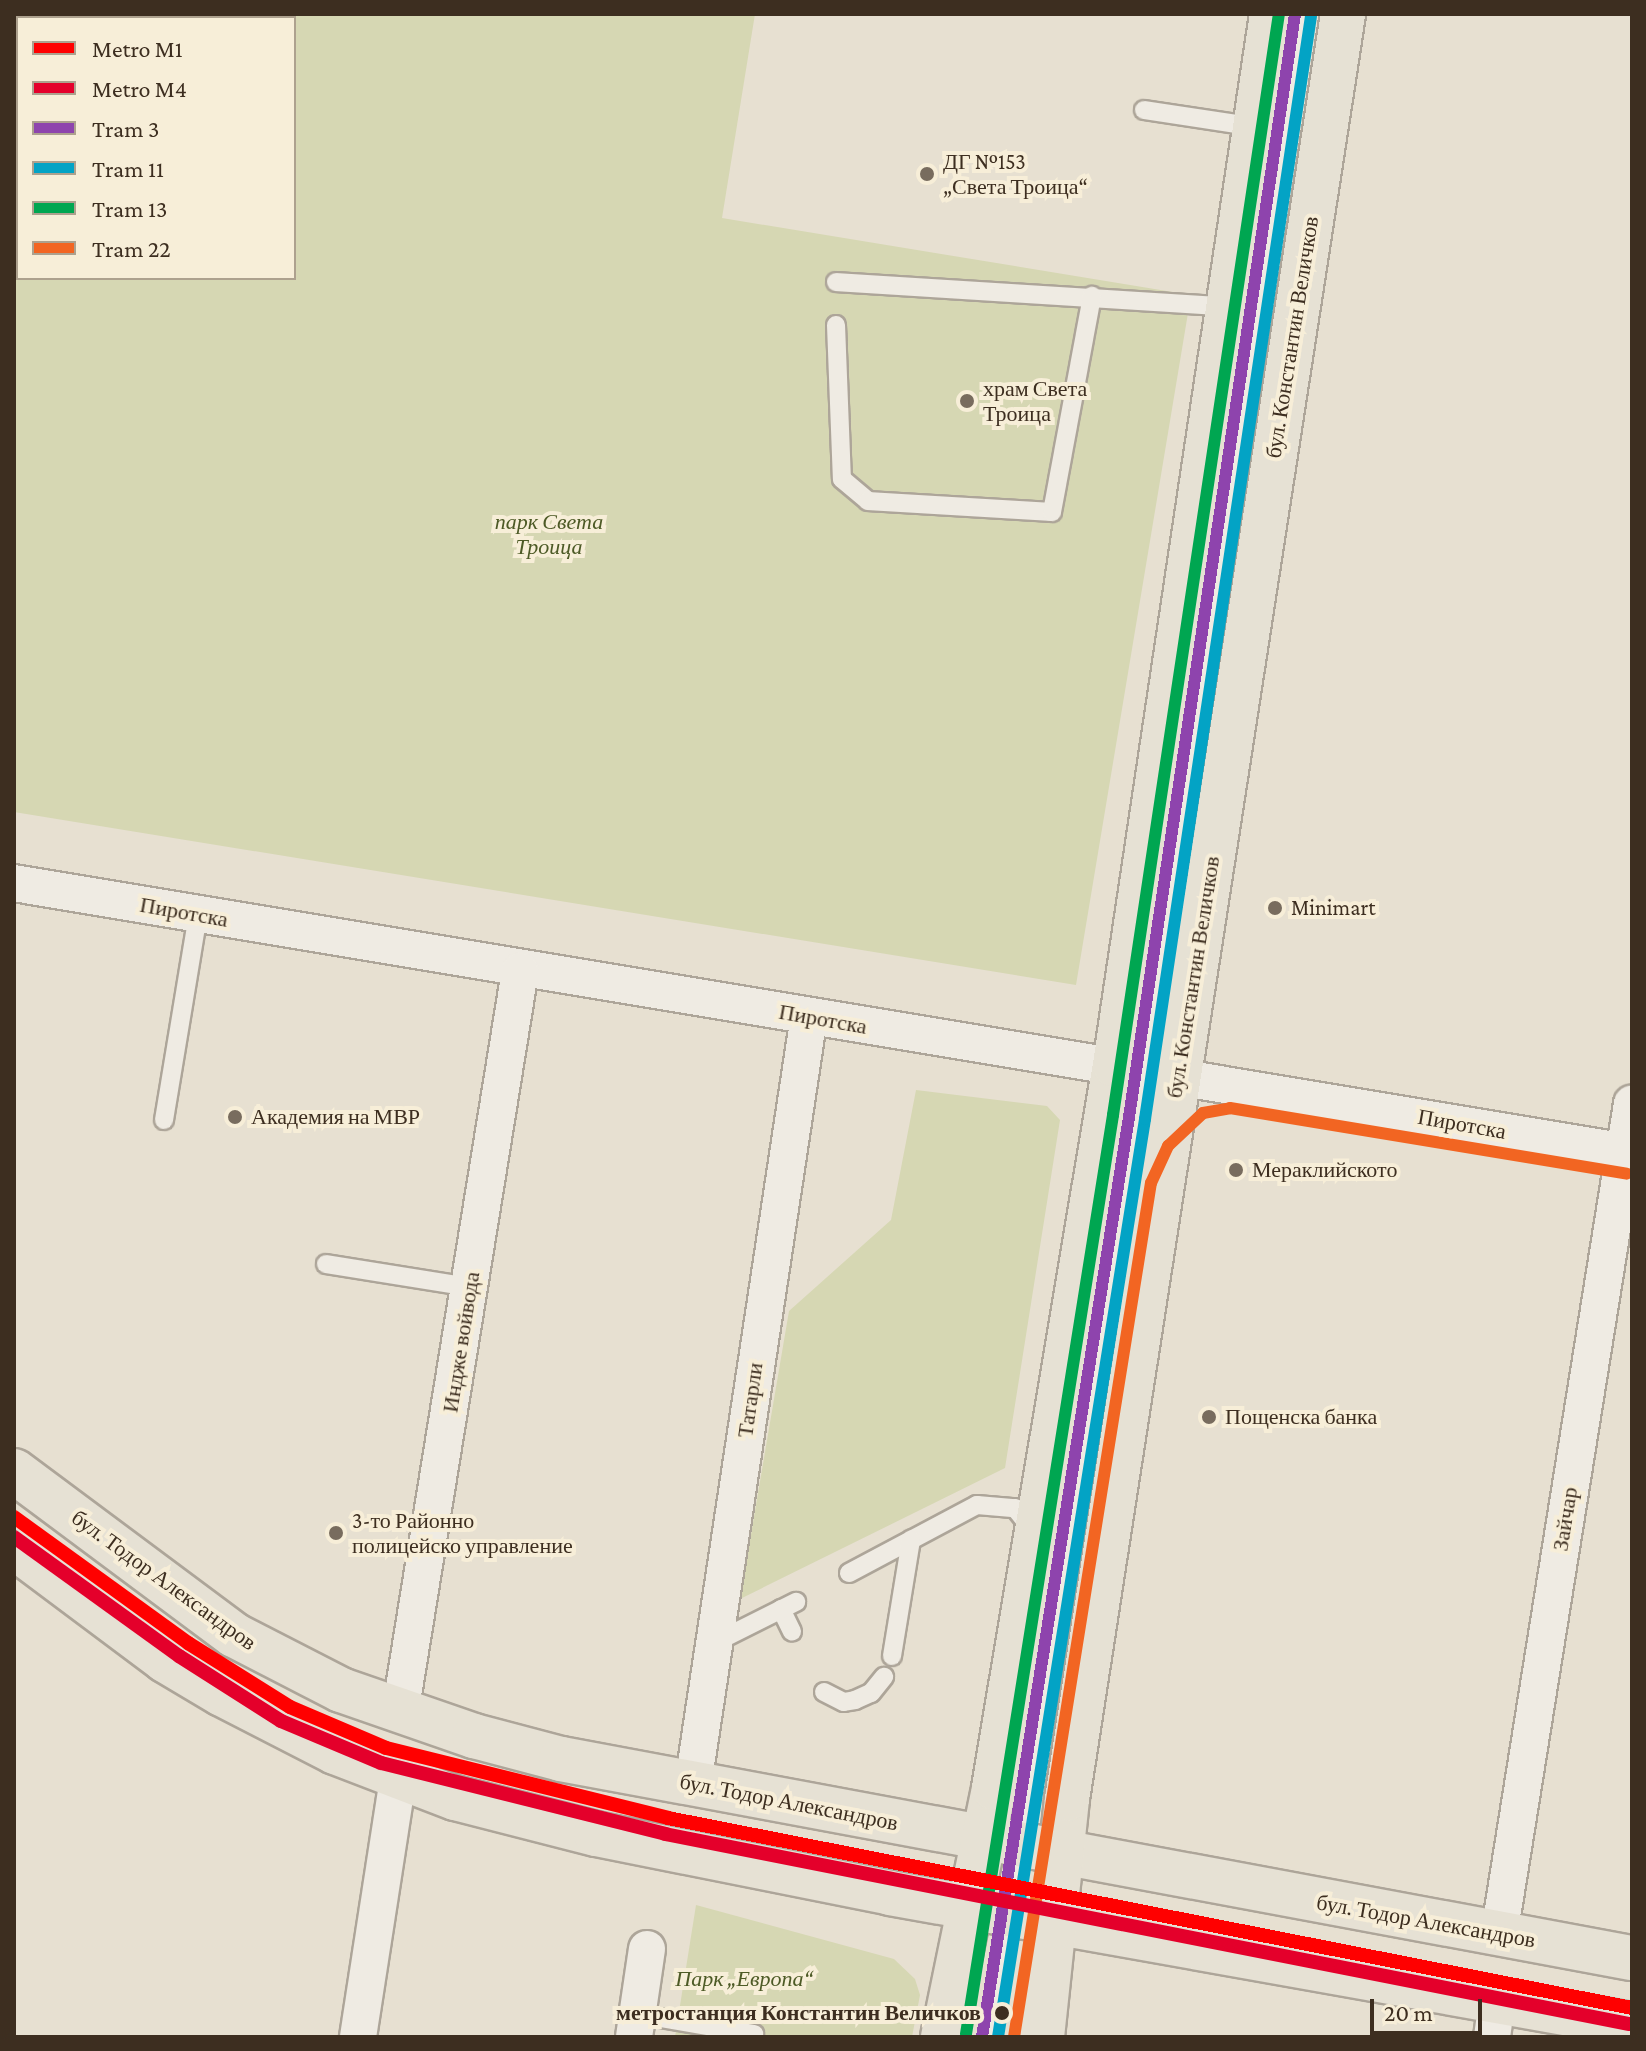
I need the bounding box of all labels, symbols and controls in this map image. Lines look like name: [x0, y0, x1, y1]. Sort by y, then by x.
legend: [16, 16, 296, 280]
text: Metro M1: [92, 35, 183, 62]
text: Metro M4: [92, 75, 187, 102]
text: Tram 3: [92, 115, 159, 142]
place label: ДГ №153 „Света Троица“: [943, 148, 1088, 200]
text: Tram 11: [92, 155, 164, 182]
marker: ДГ №153 „Света Троица“: [918, 165, 936, 183]
text: Tram 13: [92, 195, 167, 222]
street label: бул. Константин Величков: [1260, 214, 1324, 460]
text: Tram 22: [92, 235, 171, 262]
place label: храм Света Троица: [983, 375, 1087, 426]
marker: храм Света Троица: [958, 392, 976, 410]
park label: парк Света Троица: [495, 508, 603, 560]
street label: бул. Константин Величков: [1161, 854, 1225, 1100]
street label: Пиротска: [138, 891, 230, 933]
place label: Minimart: [1291, 895, 1376, 921]
marker: Minimart: [1266, 899, 1284, 917]
street label: Пиротска: [777, 998, 869, 1040]
street label: Пиротска: [1416, 1103, 1508, 1145]
place label: Академия на МВР: [251, 1104, 420, 1130]
marker: Академия на МВР: [226, 1108, 244, 1126]
place label: Мераклийското: [1252, 1157, 1397, 1183]
marker: Мераклийското: [1227, 1161, 1245, 1179]
street label: Индже войвода: [437, 1270, 485, 1414]
street label: Татарли: [732, 1361, 768, 1439]
place label: Пощенска банка: [1225, 1404, 1377, 1430]
marker: Пощенска банка: [1200, 1408, 1218, 1426]
street label: Зайчар: [1547, 1485, 1583, 1553]
street label: бул. Тодор Александров: [66, 1504, 262, 1656]
place label: 3-то Районно полицейско управление: [352, 1507, 573, 1558]
marker: 3-то Районно полицейско управление: [327, 1524, 345, 1542]
street label: бул. Тодор Александров: [678, 1768, 900, 1836]
street label: бул. Тодор Александров: [1314, 1889, 1538, 1953]
park label: Парк „Европа“: [675, 1966, 813, 1992]
scale bar: [1374, 1983, 1486, 2033]
marker: метростанция Константин Величков: [988, 1999, 1016, 2027]
text: 20 m: [1384, 1999, 1433, 2026]
place label: метростанция Константин Величков: [616, 2000, 981, 2026]

